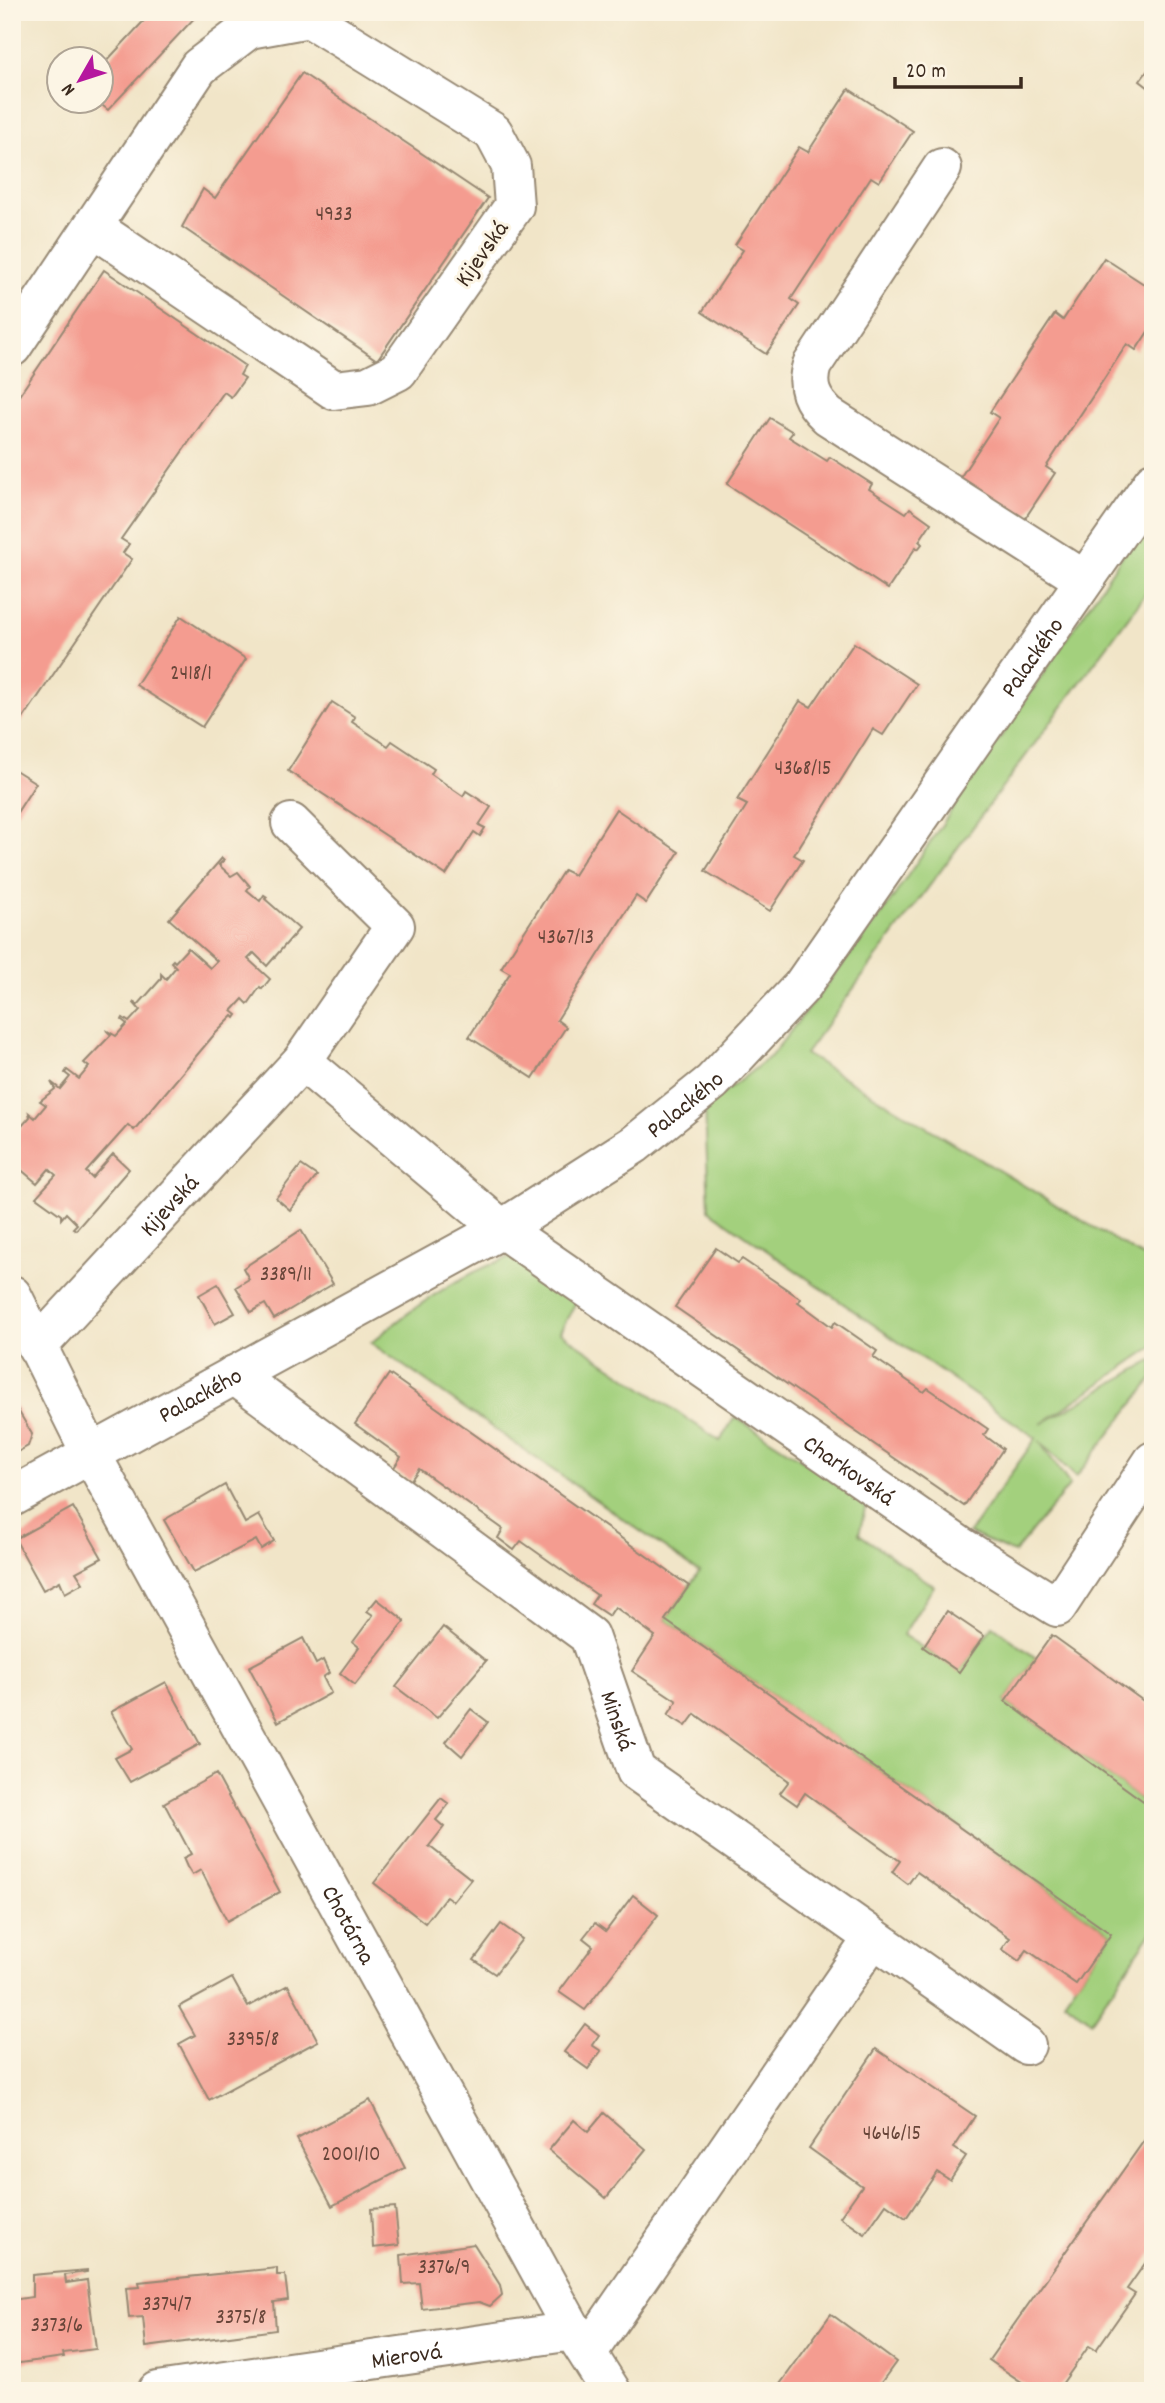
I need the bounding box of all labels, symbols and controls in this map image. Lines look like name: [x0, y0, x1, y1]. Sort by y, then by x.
north arrow: [46, 46, 116, 116]
scale bar: [895, 46, 1021, 90]
text: 20 m: [906, 58, 946, 88]
text: N: [56, 76, 83, 101]
house number: 4933: [316, 201, 352, 231]
street label: Kijevská: [448, 215, 519, 295]
street label: Palackého: [994, 612, 1074, 705]
house number: 2418/1: [170, 660, 212, 690]
house number: 4368/15: [774, 755, 832, 785]
house number: 4367/13: [538, 924, 594, 954]
street label: Palackého: [640, 1065, 734, 1148]
street label: Kijevská: [133, 1168, 209, 1246]
house number: 3389/11: [260, 1261, 312, 1291]
street label: Palackého: [153, 1360, 249, 1434]
street label: Charkovská: [795, 1428, 901, 1516]
street label: Minská: [589, 1687, 642, 1756]
street label: Chotárna: [311, 1880, 383, 1972]
house number: 3395/8: [227, 2026, 279, 2056]
house number: 4646/15: [863, 2120, 921, 2150]
house number: 2001/10: [322, 2141, 380, 2171]
house number: 3376/9: [418, 2254, 470, 2284]
house number: 3374/7: [142, 2291, 192, 2321]
house number: 3375/8: [216, 2304, 266, 2334]
house number: 3373/6: [31, 2312, 83, 2342]
street label: Mierová: [369, 2336, 444, 2380]

